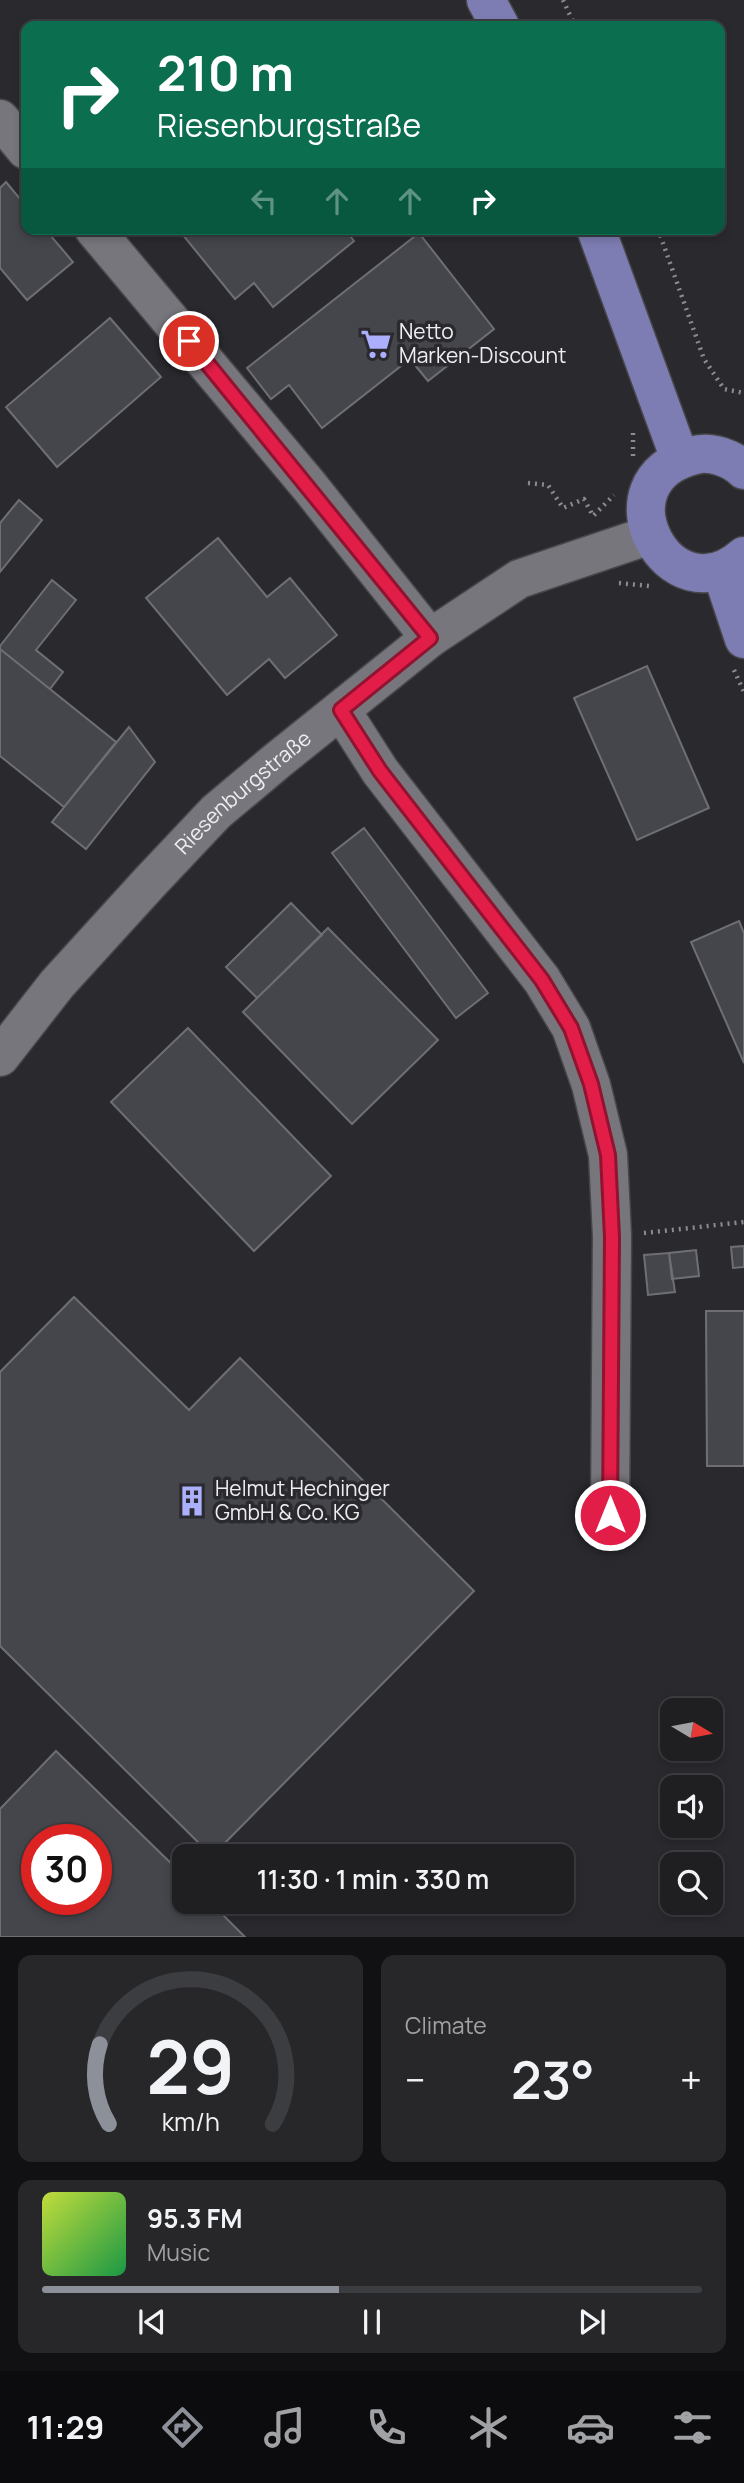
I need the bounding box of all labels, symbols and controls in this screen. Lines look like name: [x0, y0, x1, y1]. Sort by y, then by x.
text: 210 m: [157, 39, 294, 106]
icon: right: [42, 49, 133, 140]
text: Riesenburgstraße: [157, 103, 421, 147]
icon: left: [245, 182, 283, 220]
icon: ahead: [318, 182, 356, 220]
icon: ahead: [391, 182, 429, 220]
icon: right: [464, 182, 502, 220]
pin: [159, 311, 219, 371]
place label: Netto Marken-Discount: [399, 317, 566, 369]
icon: arrive: [170, 322, 208, 360]
supermarket icon: Netto Marken-Discount: [359, 327, 393, 361]
street label: Riesenburgstraße: [168, 724, 317, 860]
place label: Helmut Hechinger GmbH & Co. KG: [215, 1474, 390, 1526]
position arrow: [573, 1478, 647, 1552]
building icon: Helmut Hechinger GmbH & Co. KG: [175, 1484, 209, 1518]
north arrow: [660, 1698, 723, 1760]
map controls: [660, 1698, 723, 1915]
button: sound: [660, 1775, 723, 1838]
speed limit sign: 30: [21, 1824, 112, 1915]
button: search: [660, 1852, 723, 1915]
text: 11:30 · 1 min · 330 m: [257, 1861, 489, 1897]
text: Climate: [405, 2009, 487, 2041]
text: 29: [146, 2017, 235, 2117]
text: 23°: [511, 2044, 595, 2115]
text: −: [405, 2053, 426, 2105]
text: +: [680, 2053, 702, 2105]
text: km/h: [161, 2104, 220, 2139]
text: 95.3 FM: [147, 2200, 242, 2236]
text: Music: [147, 2236, 210, 2268]
icon: previous: [133, 2303, 171, 2341]
icon: pause: [353, 2303, 391, 2341]
icon: next: [573, 2303, 611, 2341]
icon: directions: [158, 2403, 207, 2452]
icon: music: [260, 2403, 309, 2452]
icon: phone: [362, 2403, 411, 2452]
icon: climate: [464, 2403, 513, 2452]
icon: car: [566, 2403, 615, 2452]
icon: filters: [668, 2403, 717, 2452]
text: 11:29: [27, 2405, 105, 2449]

